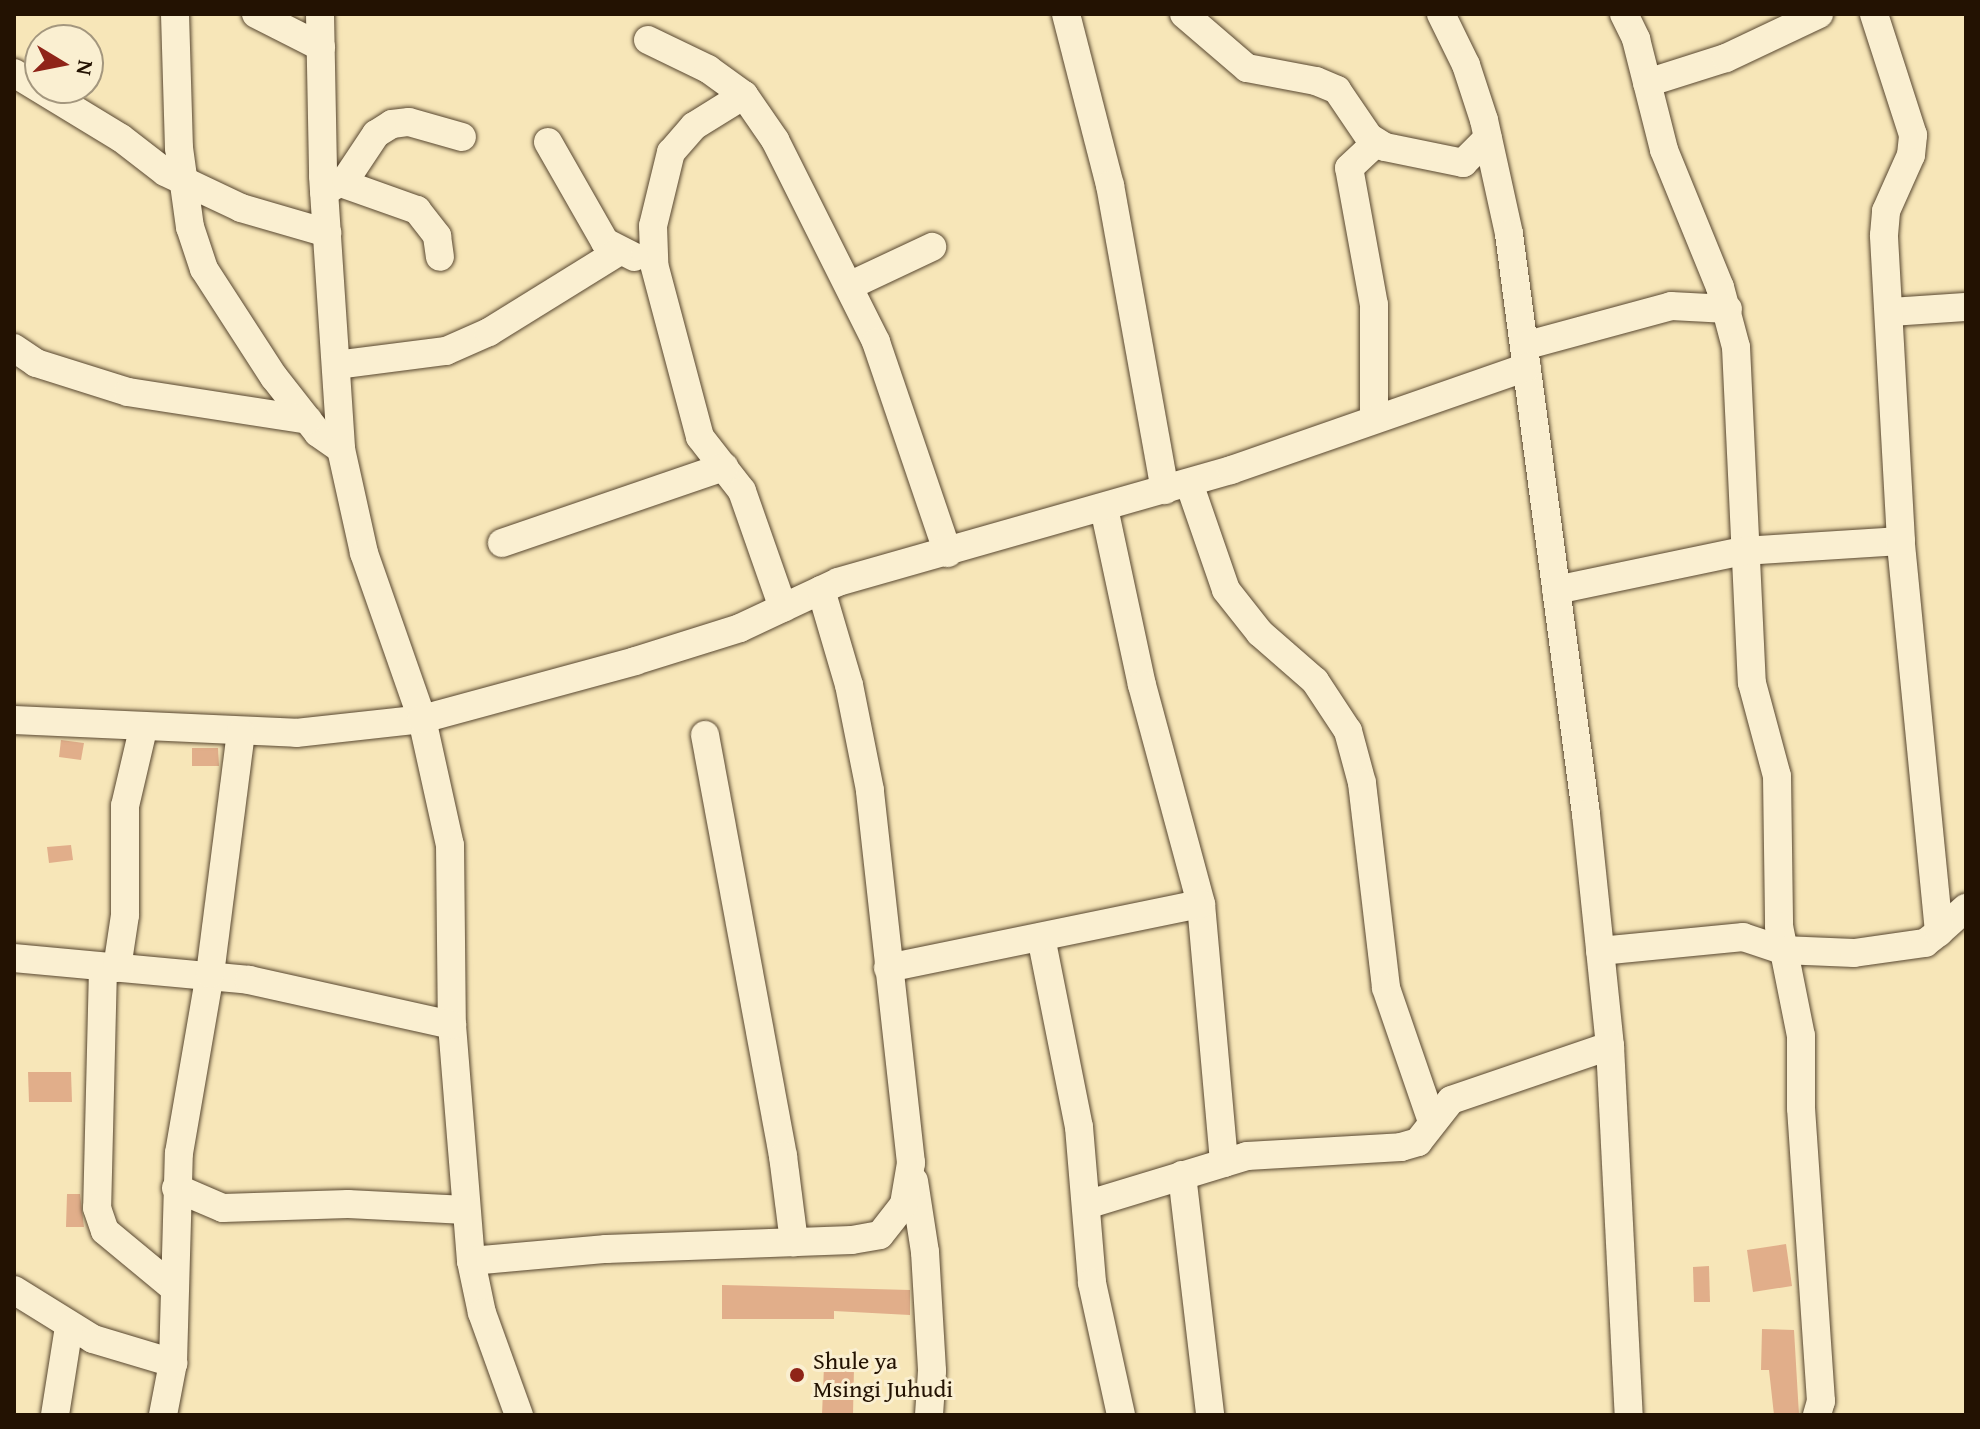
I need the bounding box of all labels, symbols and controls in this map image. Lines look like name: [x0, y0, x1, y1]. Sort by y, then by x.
north arrow: [24, 24, 104, 104]
text: N: [69, 58, 103, 78]
place label: Shule ya Msingi Juhudi: [813, 1347, 953, 1403]
marker: Shule ya Msingi Juhudi: [788, 1366, 806, 1384]

